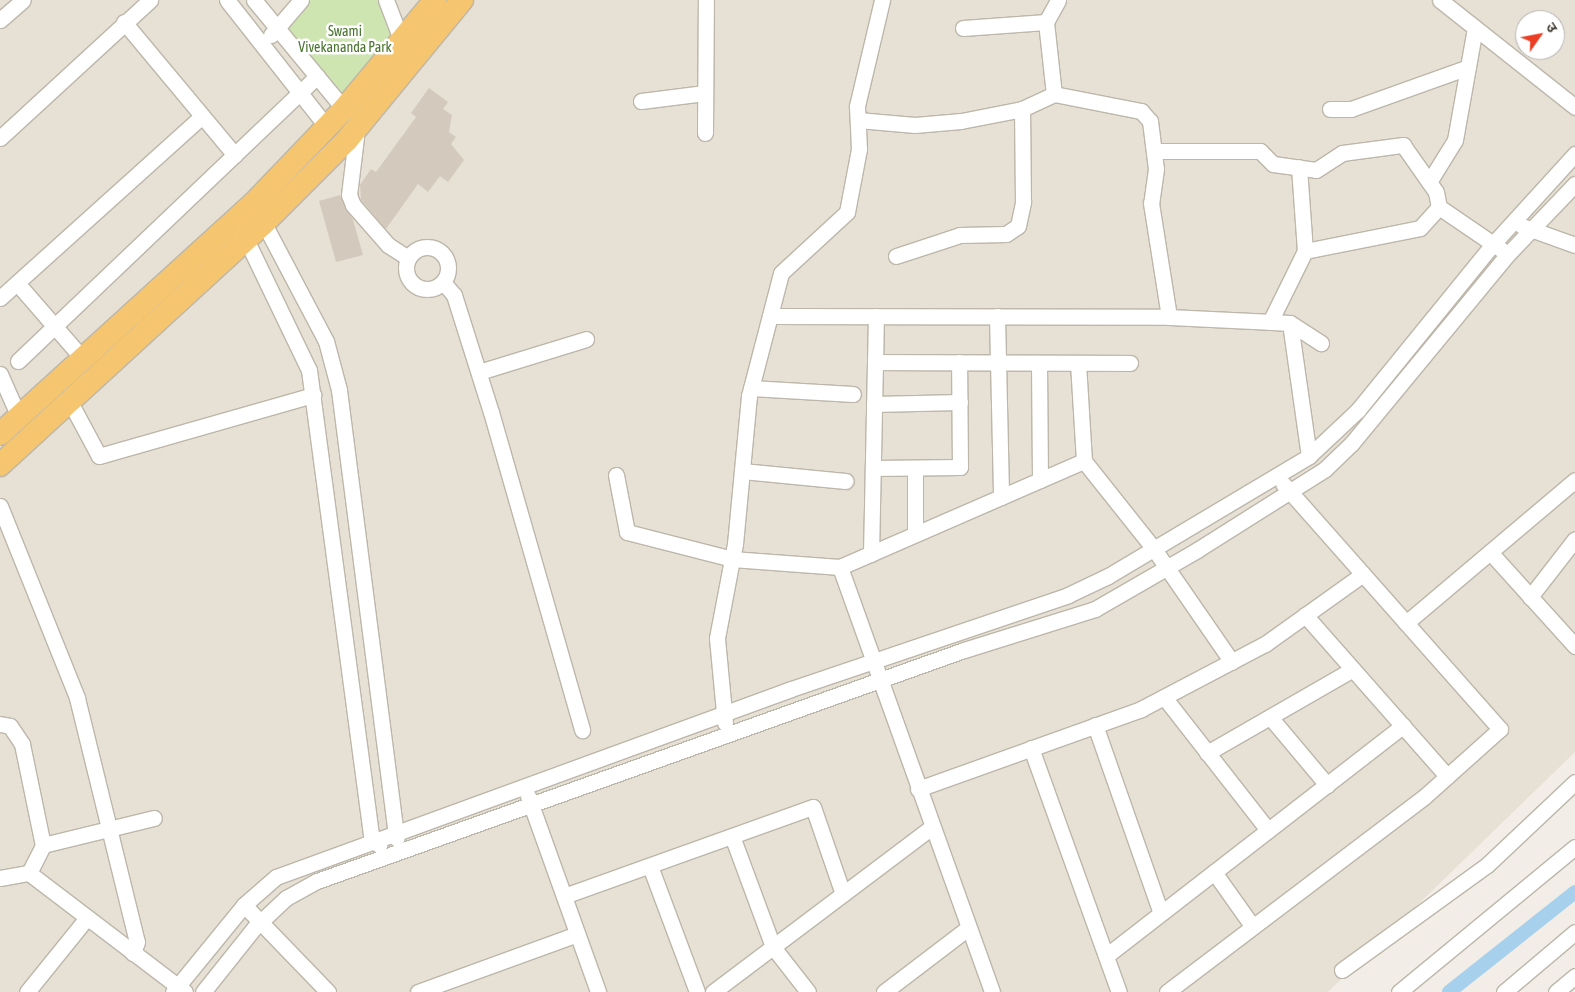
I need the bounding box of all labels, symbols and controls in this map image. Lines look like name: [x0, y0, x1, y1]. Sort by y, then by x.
north arrow: [1515, 10, 1565, 60]
text: उ: [1543, 20, 1561, 35]
park label: Swami Vivekananda Park: [298, 23, 392, 56]

